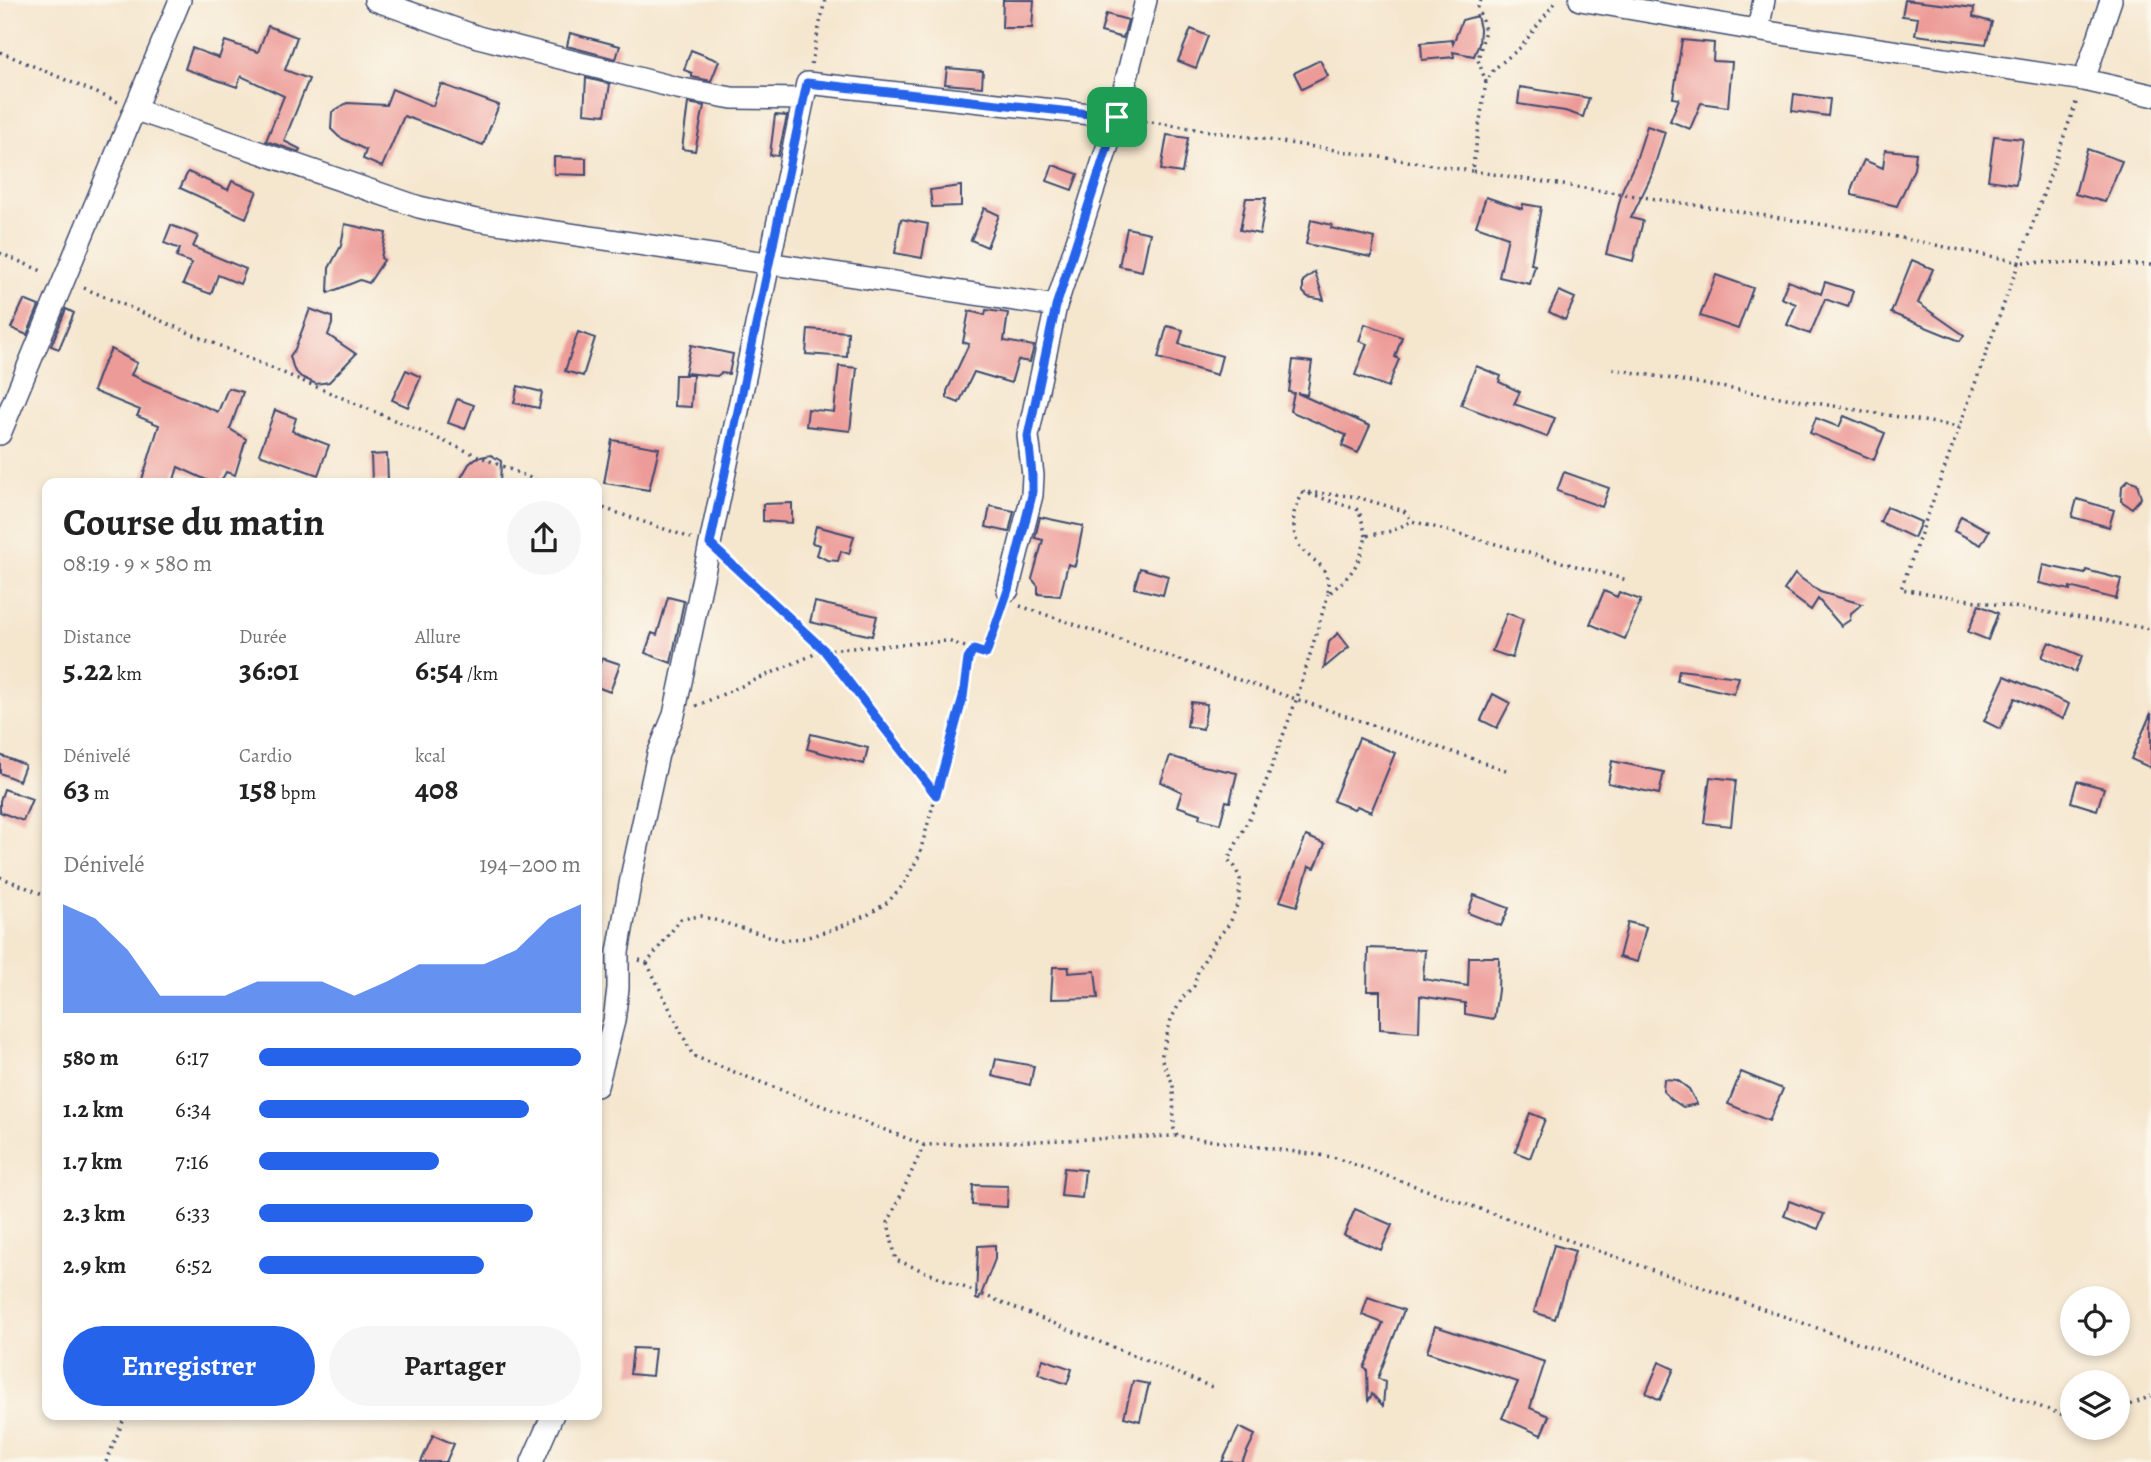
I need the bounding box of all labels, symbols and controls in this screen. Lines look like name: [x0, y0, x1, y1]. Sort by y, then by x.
pin: [1087, 87, 1147, 147]
icon: arrive: [1098, 98, 1136, 136]
text: Course du matin: [63, 496, 325, 548]
button: share: [507, 501, 581, 575]
text: 08:19 · 9 × 580 m: [63, 548, 212, 579]
text: Distance: [63, 624, 131, 650]
text: Durée: [239, 624, 287, 650]
text: Allure: [415, 624, 461, 650]
text: 5.22: [63, 650, 113, 690]
text: 36:01: [239, 650, 299, 690]
text: 6:54: [415, 650, 463, 690]
text: km: [113, 661, 142, 687]
text: /km: [463, 661, 498, 687]
text: Dénivelé: [63, 743, 130, 769]
text: Cardio: [239, 743, 292, 769]
text: kcal: [415, 743, 445, 769]
text: 63: [63, 769, 90, 809]
text: 158: [239, 769, 277, 809]
text: 408: [415, 769, 459, 809]
text: m: [90, 780, 110, 806]
text: bpm: [277, 780, 316, 806]
text: Dénivelé: [63, 849, 145, 880]
text: 194–200 m: [479, 849, 581, 880]
text: 580 m: [63, 1042, 119, 1073]
text: 6:17: [175, 1042, 209, 1073]
text: 1.2 km: [63, 1094, 124, 1125]
text: 6:34: [175, 1094, 211, 1125]
text: 1.7 km: [63, 1146, 123, 1177]
text: 7:16: [175, 1146, 209, 1177]
text: 2.3 km: [63, 1198, 126, 1229]
text: 6:33: [175, 1198, 210, 1229]
text: 2.9 km: [63, 1250, 126, 1281]
text: 6:52: [175, 1250, 212, 1281]
map controls: [2060, 1286, 2130, 1440]
button: locate: [2060, 1286, 2130, 1356]
button: Enregistrer: [63, 1326, 315, 1406]
button: Partager: [329, 1326, 581, 1406]
button: layers: [2060, 1370, 2130, 1440]

